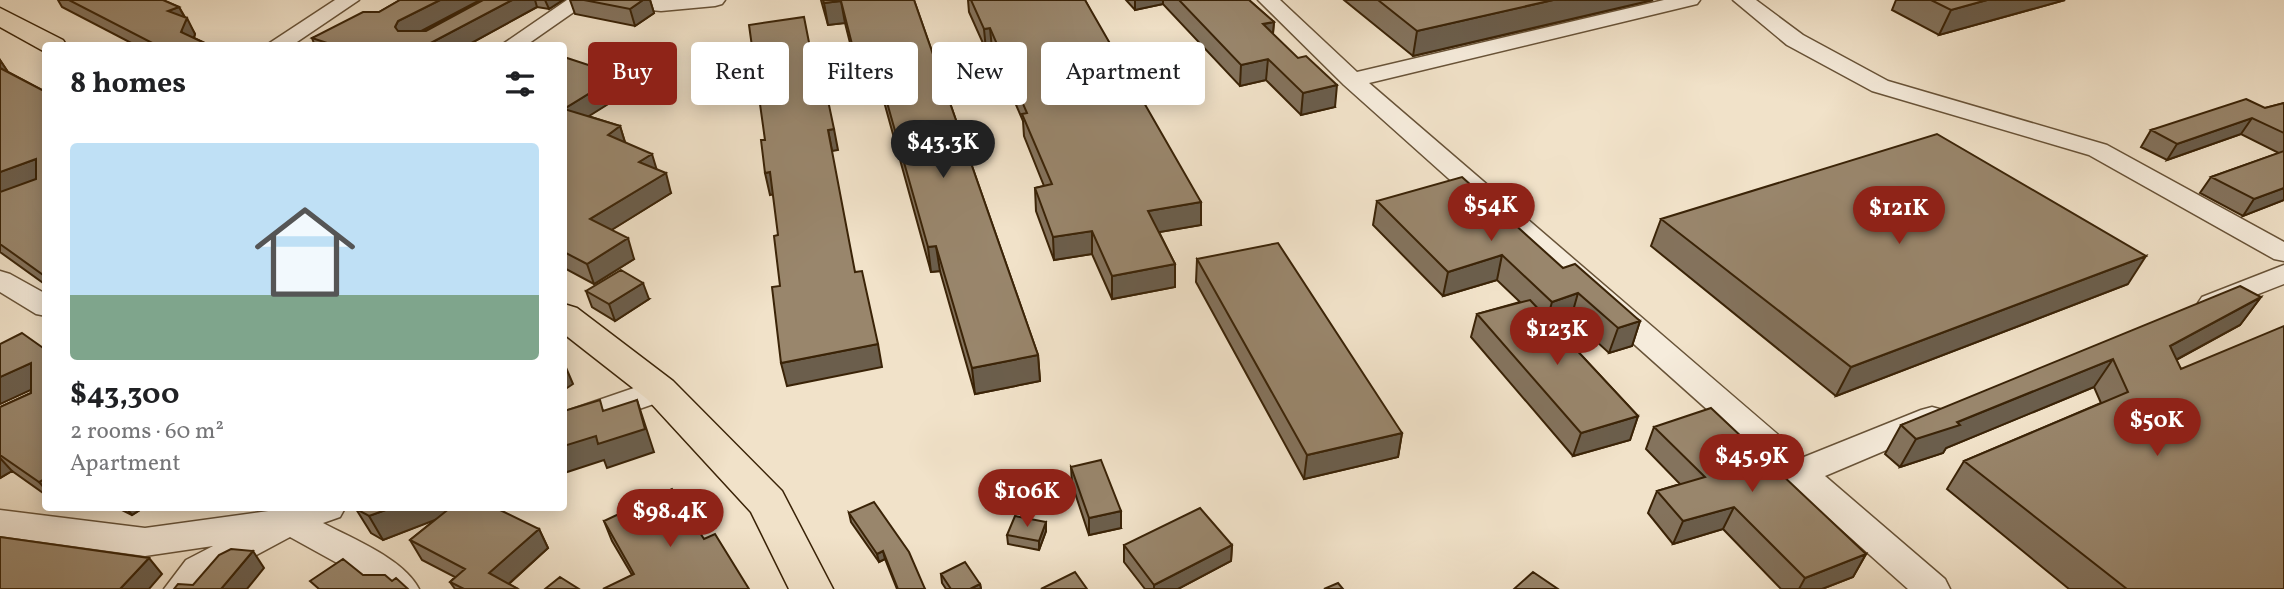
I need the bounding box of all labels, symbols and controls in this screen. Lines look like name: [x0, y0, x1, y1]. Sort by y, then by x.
chip: Buy: [588, 42, 677, 105]
chip: Rent: [691, 42, 789, 105]
chip: Filters: [803, 42, 918, 105]
chip: New: [932, 42, 1027, 105]
chip: Apartment: [1041, 42, 1205, 105]
text: 8 homes: [70, 63, 186, 105]
icon: filters: [501, 65, 539, 103]
pin: $43.3K: [886, 120, 1000, 180]
text: $43.3K: [907, 127, 979, 159]
pin: $54K: [1450, 184, 1532, 243]
pin: $121K: [1850, 187, 1948, 246]
icon: home: [242, 189, 368, 315]
text: $54K: [1464, 190, 1518, 222]
text: $121K: [1869, 193, 1929, 225]
pin: $123K: [1508, 308, 1606, 367]
text: $123K: [1526, 314, 1588, 346]
text: $43,300: [70, 374, 179, 416]
pin: $50K: [2116, 398, 2198, 458]
text: $50K: [2130, 405, 2184, 437]
text: 2 rooms · 60 m²: [70, 416, 224, 448]
pin: $45.9K: [1695, 434, 1809, 494]
text: $45.9K: [1715, 441, 1789, 473]
text: Apartment: [70, 448, 181, 480]
pin: $106K: [978, 470, 1076, 529]
text: $106K: [994, 476, 1060, 508]
pin: $98.4K: [613, 490, 727, 549]
text: $98.4K: [633, 496, 707, 528]

